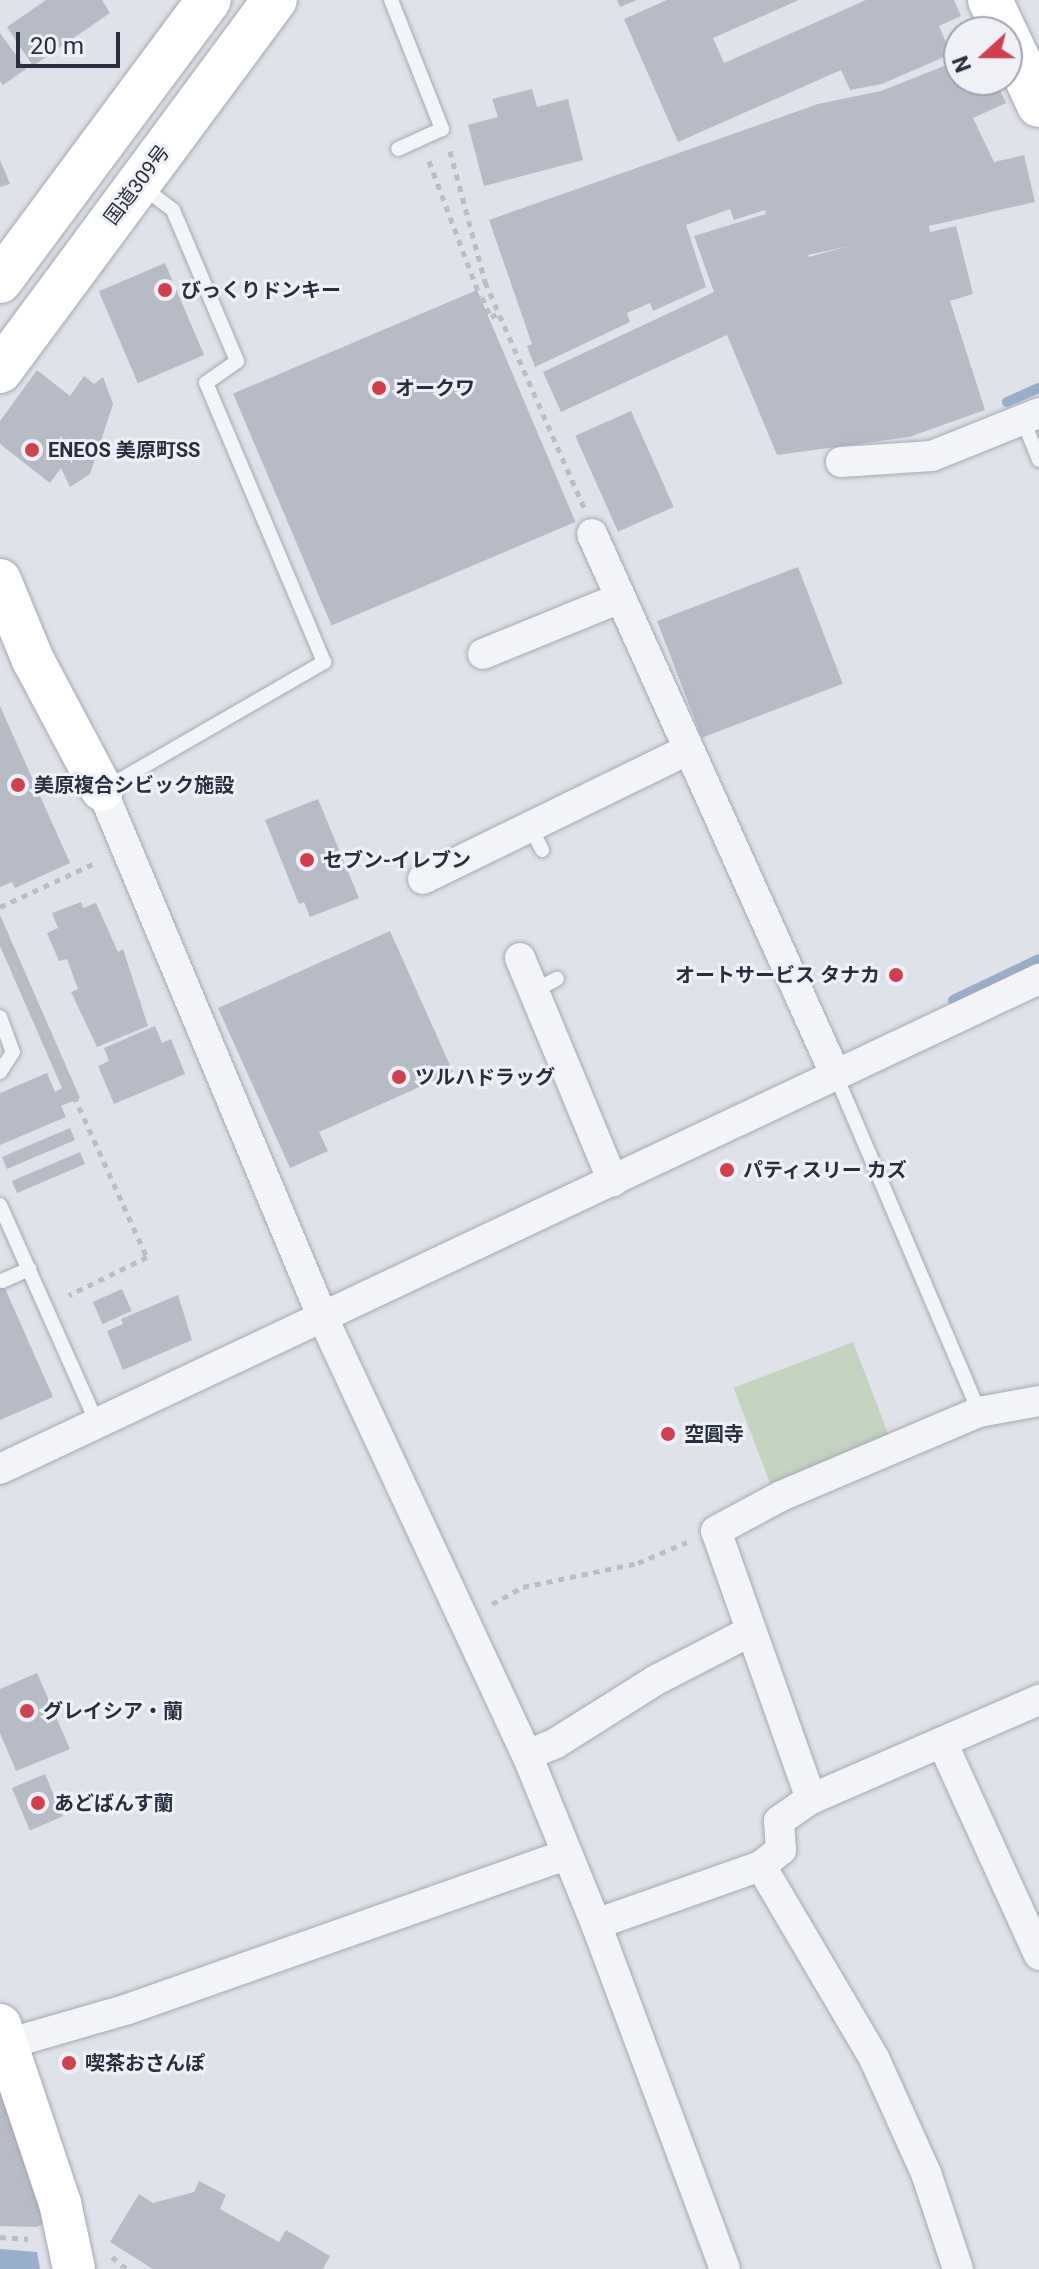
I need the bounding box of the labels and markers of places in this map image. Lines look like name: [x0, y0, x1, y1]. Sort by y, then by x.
place label: びっくりドンキー: [181, 278, 341, 302]
marker: びっくりドンキー: [156, 281, 174, 299]
place label: オークワ: [395, 376, 475, 400]
marker: オークワ: [370, 379, 388, 397]
place label: ENEOS 美原町SS: [48, 438, 200, 462]
marker: ENEOS 美原町SS: [23, 441, 41, 459]
place label: 美原複合シビック施設: [34, 773, 234, 797]
marker: 美原複合シビック施設: [9, 776, 27, 794]
place label: セブン-イレブン: [323, 848, 471, 872]
marker: セブン-イレブン: [298, 851, 316, 869]
place label: オートサービス タナカ: [675, 963, 880, 987]
marker: オートサービス タナカ: [887, 966, 905, 984]
place label: ツルハドラッグ: [415, 1065, 555, 1089]
marker: ツルハドラッグ: [390, 1068, 408, 1086]
place label: パティスリー カズ: [743, 1158, 908, 1182]
marker: パティスリー カズ: [718, 1161, 736, 1179]
place label: 空圓寺: [684, 1422, 744, 1446]
marker: 空圓寺: [659, 1425, 677, 1443]
place label: グレイシア・蘭: [43, 1699, 183, 1723]
marker: グレイシア・蘭: [18, 1702, 36, 1720]
place label: あどばんす蘭: [54, 1791, 174, 1815]
marker: あどばんす蘭: [29, 1794, 47, 1812]
place label: 喫茶おさんぽ: [85, 2051, 205, 2075]
marker: 喫茶おさんぽ: [60, 2054, 78, 2072]

